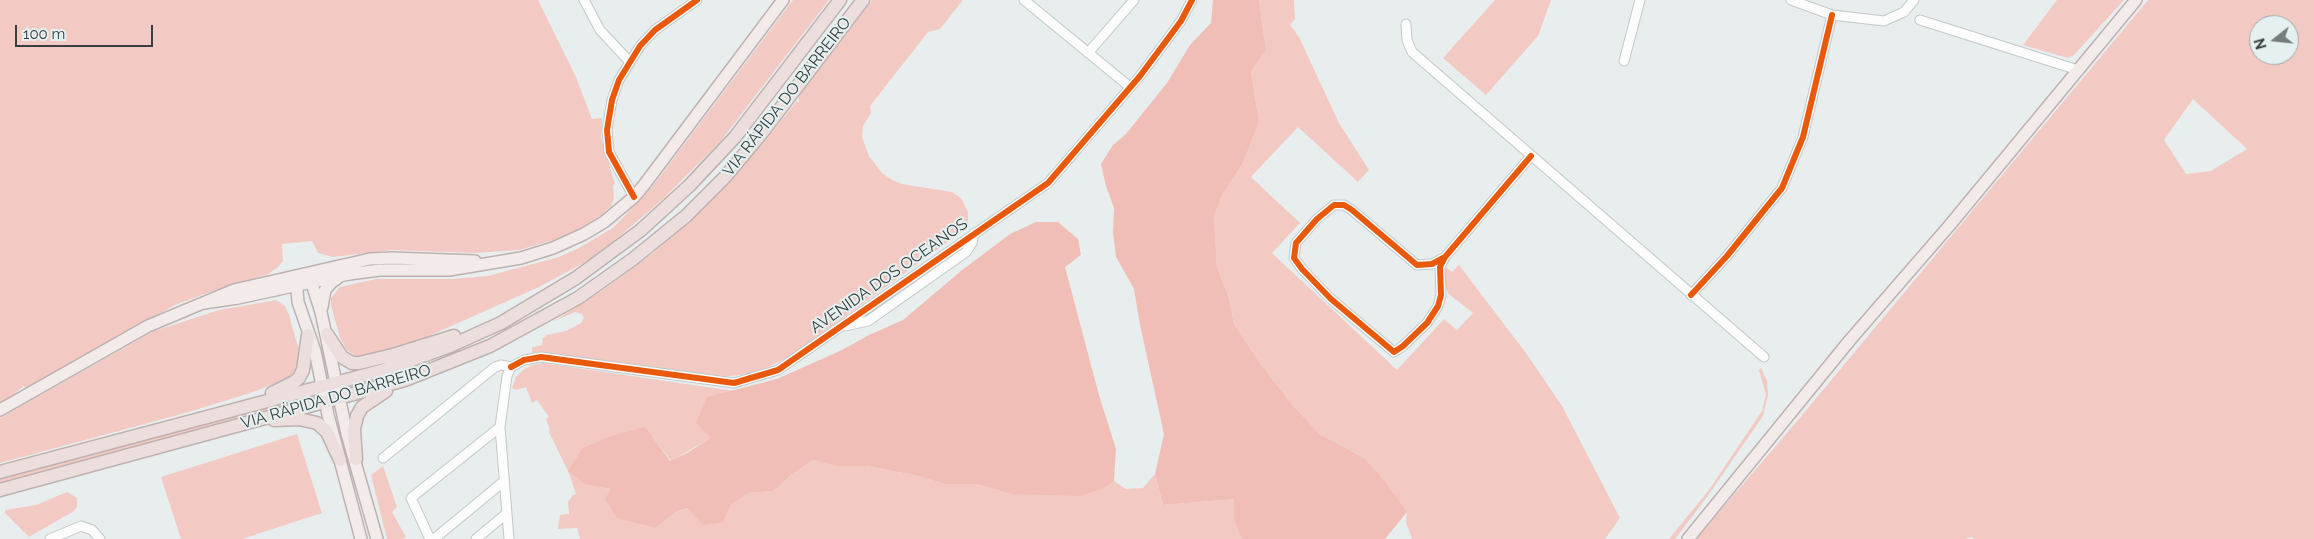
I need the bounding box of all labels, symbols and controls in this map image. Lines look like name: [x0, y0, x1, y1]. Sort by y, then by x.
street label: VIA RÁPIDA DO BARREIRO: [719, 14, 855, 180]
scale bar: [18, 15, 155, 47]
north arrow: [2249, 15, 2299, 65]
text: 100 m: [23, 25, 65, 43]
text: N: [2251, 37, 2270, 51]
street label: AVENIDA DOS OCEANOS: [807, 214, 971, 338]
street label: VIA RÁPIDA DO BARREIRO: [239, 361, 433, 433]

